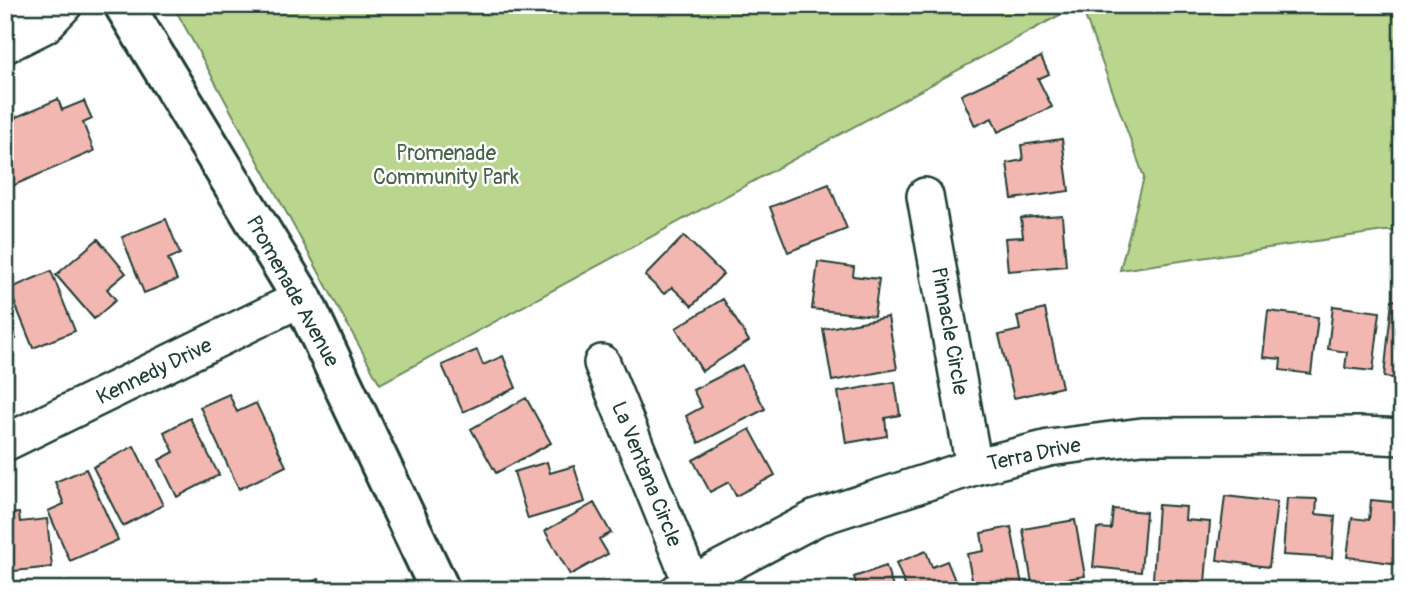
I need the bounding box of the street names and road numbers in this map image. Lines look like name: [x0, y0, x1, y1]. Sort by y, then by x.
street label: Promenade Avenue: [240, 211, 346, 372]
street label: Pinnacle Circle: [925, 265, 974, 398]
street label: Kennedy Drive: [92, 332, 217, 411]
street label: La Ventana Circle: [605, 398, 688, 551]
street label: Terra Drive: [985, 431, 1084, 478]

